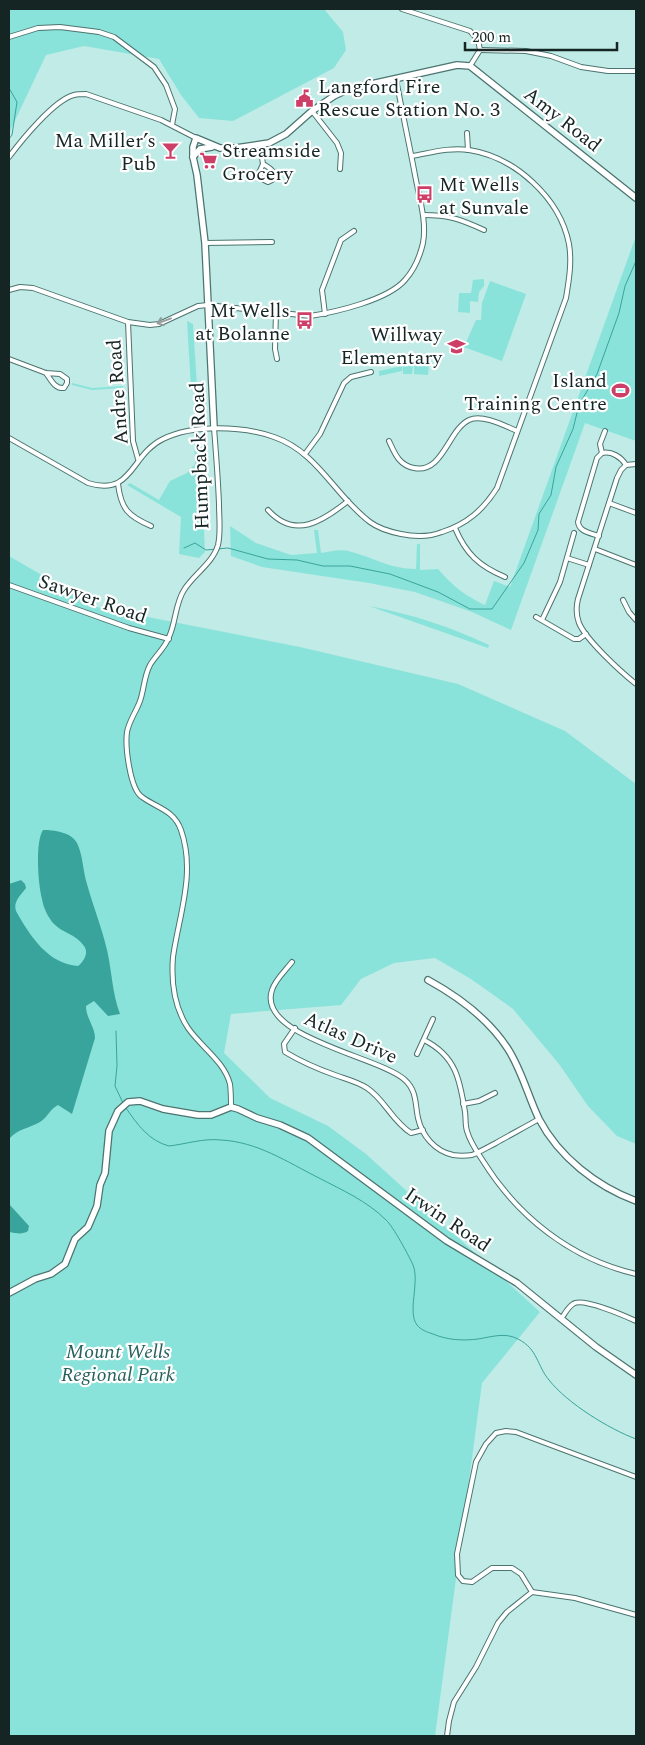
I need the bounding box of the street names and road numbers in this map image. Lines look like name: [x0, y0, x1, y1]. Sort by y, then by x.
street label: Amy Road: [517, 80, 608, 160]
street label: Andre Road: [99, 338, 137, 446]
street label: Humpback Road: [182, 382, 218, 530]
street label: Sawyer Road: [34, 566, 151, 632]
street label: Atlas Drive: [299, 1004, 402, 1072]
street label: Irwin Road: [398, 1180, 497, 1260]

